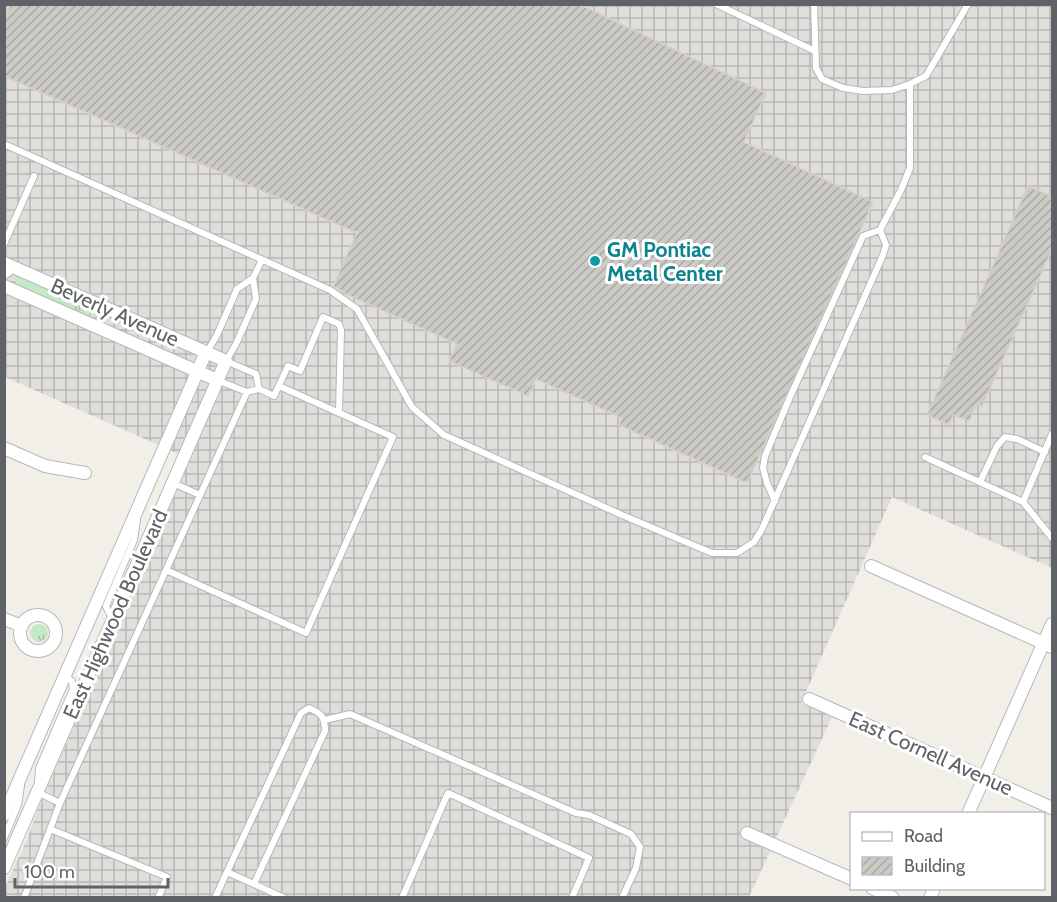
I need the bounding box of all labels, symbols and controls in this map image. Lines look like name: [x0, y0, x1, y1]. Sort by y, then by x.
place label: GM Pontiac Metal Center: [607, 237, 723, 286]
marker: GM Pontiac Metal Center: [588, 254, 602, 268]
street label: Beverly Avenue: [47, 273, 183, 351]
street label: East Highwood Boulevard: [58, 505, 172, 723]
street label: East Cornell Avenue: [845, 706, 1017, 800]
legend: [850, 812, 1045, 890]
text: Road: [904, 825, 943, 847]
scale bar: [15, 851, 168, 889]
text: Building: [904, 855, 966, 877]
text: 100 m: [24, 861, 75, 883]

